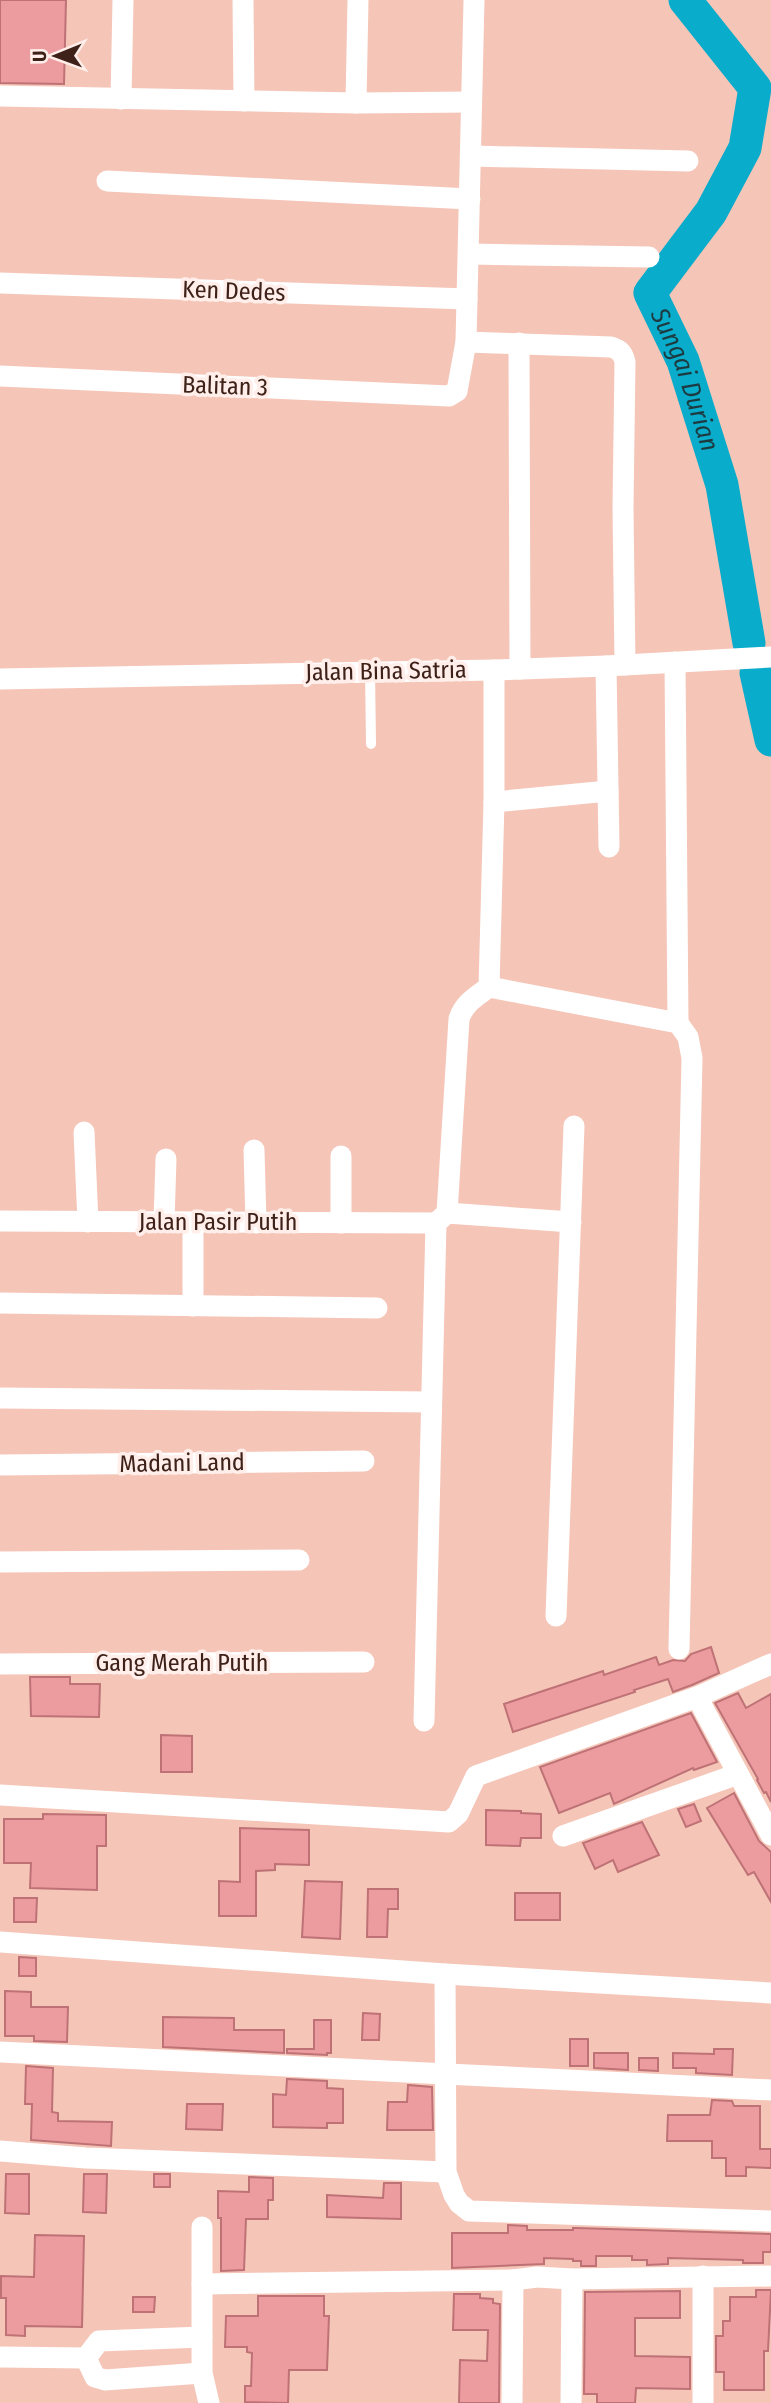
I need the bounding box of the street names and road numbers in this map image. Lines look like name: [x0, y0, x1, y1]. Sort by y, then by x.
street label: Ken Dedes: [182, 275, 286, 307]
street label: Balitan 3: [182, 371, 268, 401]
street label: Jalan Bina Satria: [305, 656, 467, 686]
street label: Jalan Pasir Putih: [139, 1208, 297, 1236]
street label: Madani Land: [119, 1448, 245, 1478]
street label: Gang Merah Putih: [96, 1649, 268, 1677]

